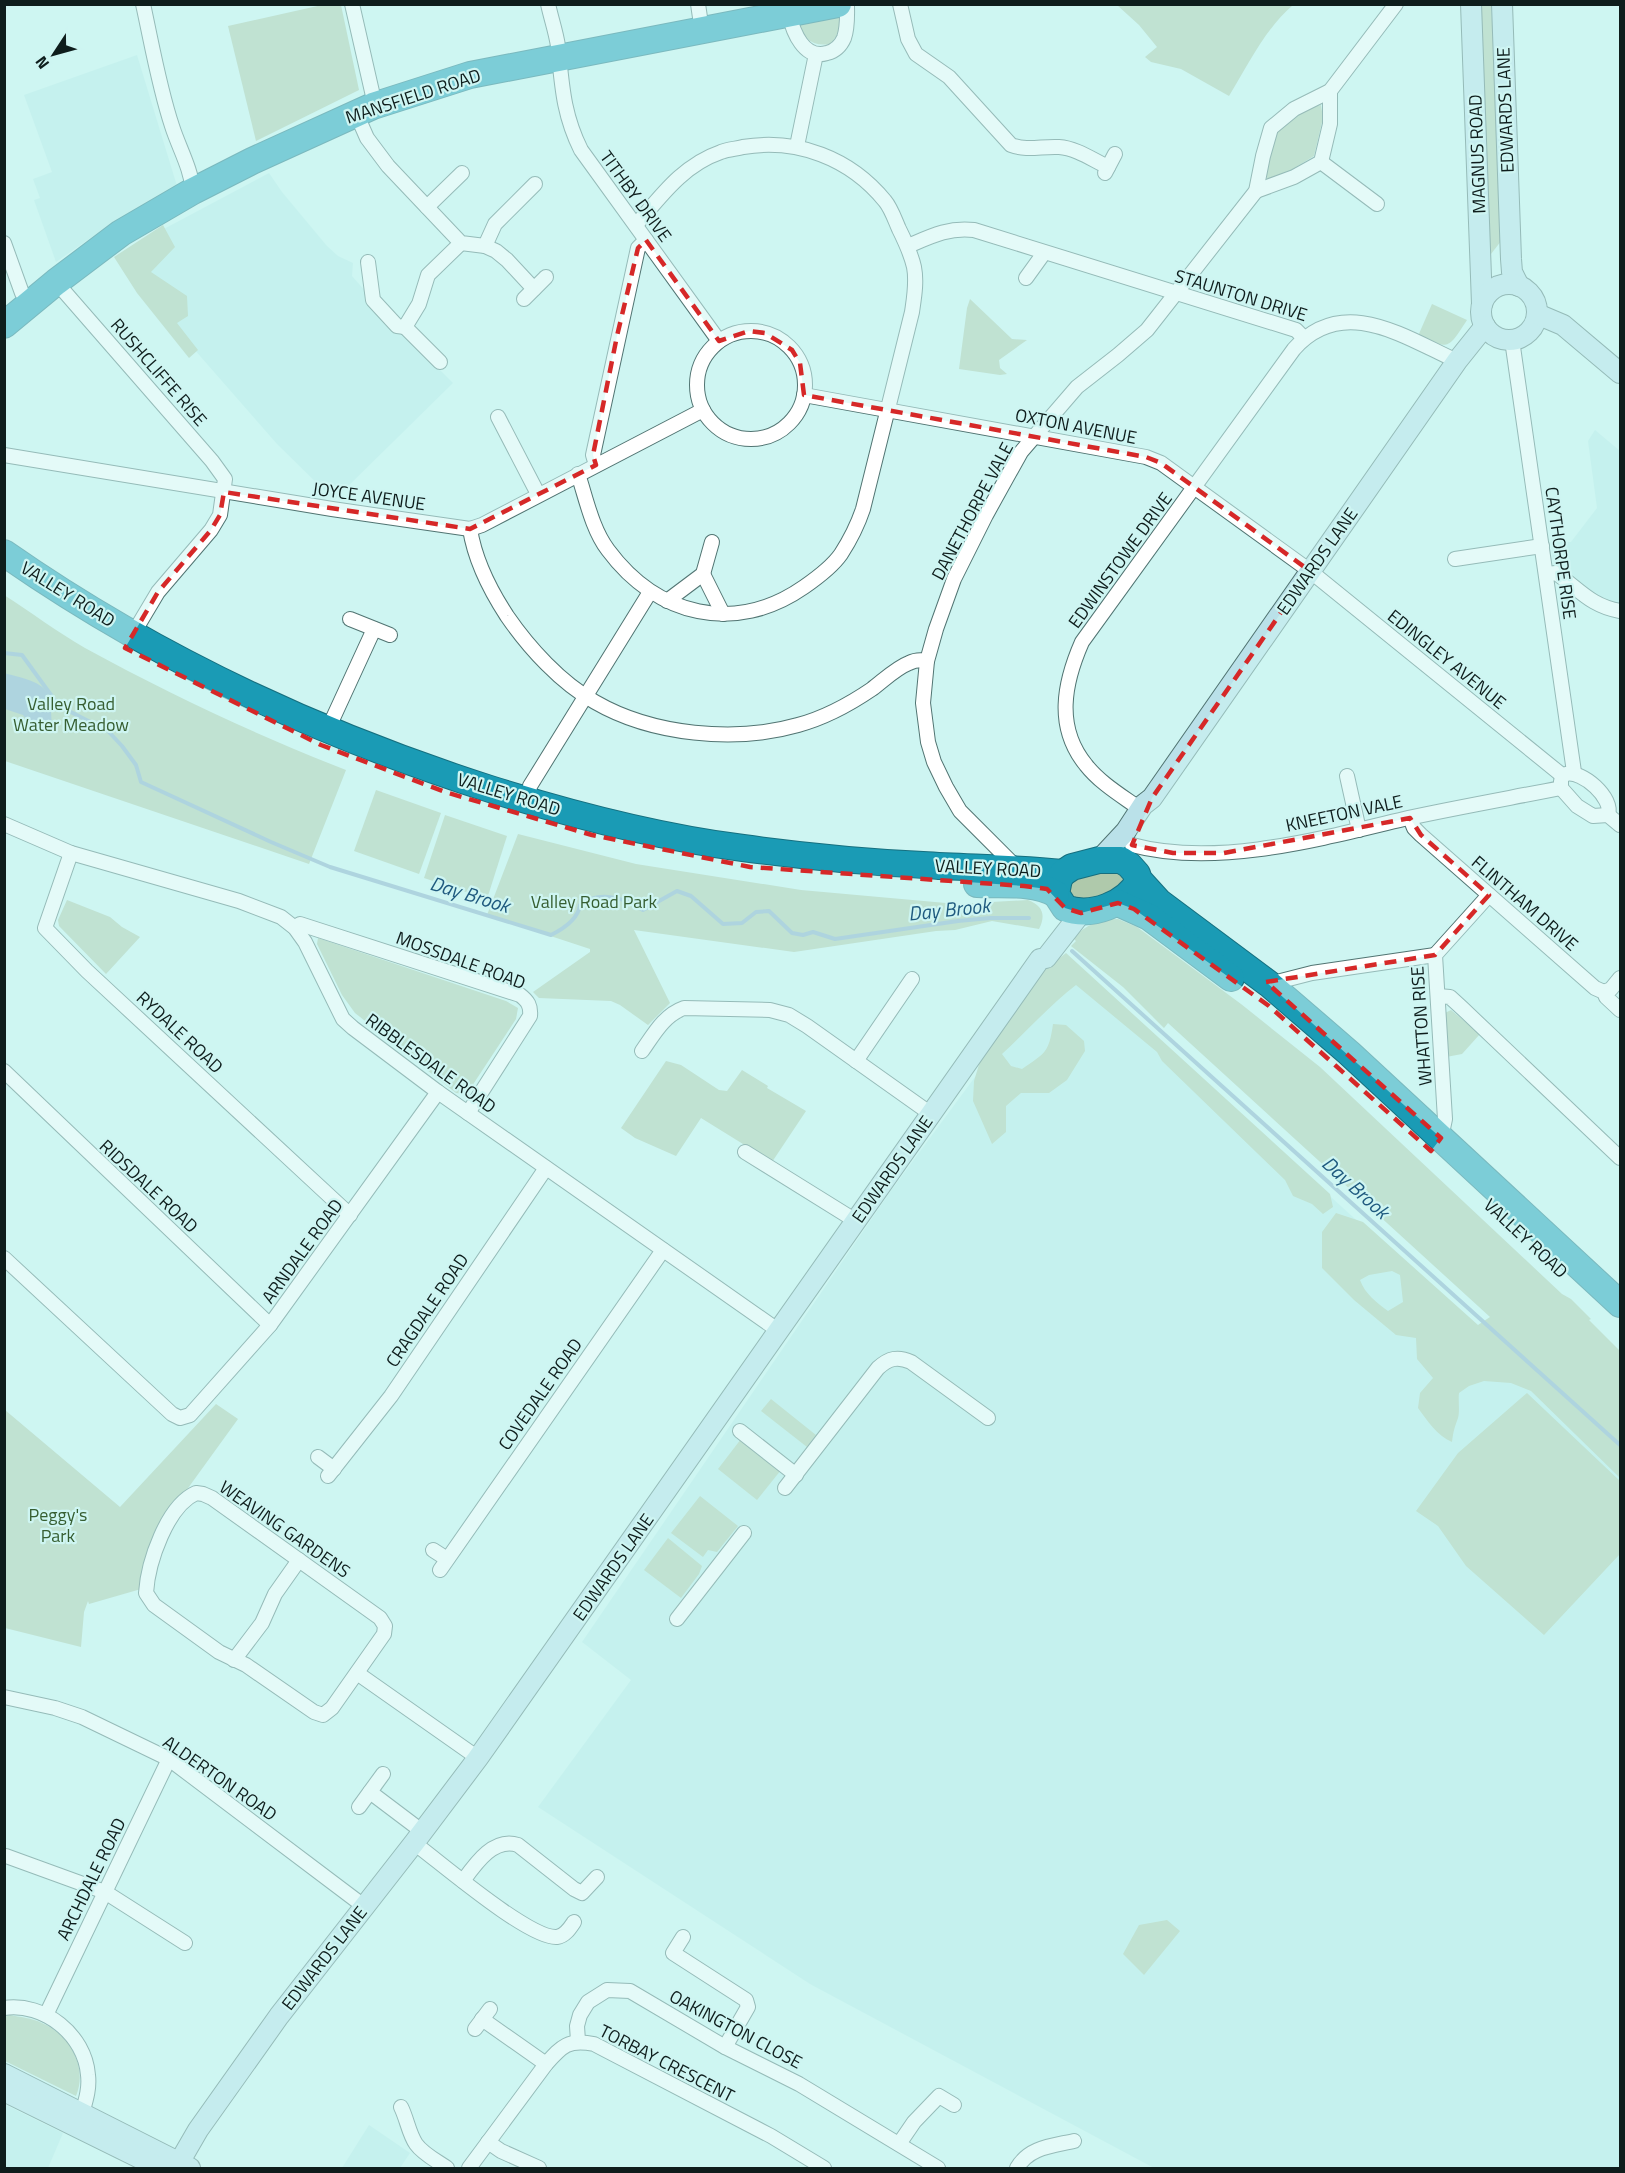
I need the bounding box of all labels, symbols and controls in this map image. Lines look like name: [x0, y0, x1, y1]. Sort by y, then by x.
north arrow: [24, 24, 84, 84]
street label: EDWARDS LANE: [1489, 47, 1521, 173]
text: N: [29, 51, 55, 74]
street label: MANSFIELD ROAD: [342, 61, 484, 131]
street label: MAGNUS ROAD: [1461, 94, 1493, 214]
street label: TITHBY DRIVE: [594, 145, 678, 247]
street label: STAUNTON DRIVE: [1171, 262, 1311, 328]
street label: RUSHCLIFFE RISE: [104, 312, 214, 432]
street label: OXTON AVENUE: [1013, 401, 1139, 451]
street label: DANETHORPE VALE: [924, 437, 1020, 585]
street label: JOYCE AVENUE: [311, 475, 427, 517]
street label: CAYTHORPE RISE: [1538, 485, 1584, 621]
street label: EDWINSTOWE DRIVE: [1061, 486, 1179, 634]
street label: EDWARDS LANE: [1270, 502, 1364, 620]
street label: VALLEY ROAD: [16, 554, 120, 634]
street label: EDINGLEY AVENUE: [1382, 603, 1512, 715]
park label: Valley Road Water Meadow: [13, 690, 129, 738]
street label: VALLEY ROAD: [454, 766, 564, 822]
street label: KNEETON VALE: [1283, 787, 1405, 839]
street label: FLINTHAM DRIVE: [1466, 849, 1584, 957]
street label: VALLEY ROAD: [934, 852, 1042, 884]
water label: Day Brook: [426, 867, 516, 921]
park label: Valley Road Park: [531, 888, 658, 915]
water label: Day Brook: [907, 889, 993, 929]
street label: MOSSDALE ROAD: [392, 924, 530, 996]
street label: WHATTON RISE: [1403, 965, 1439, 1087]
street label: RYDALE ROAD: [131, 985, 229, 1079]
street label: RIBBLESDALE ROAD: [360, 1006, 502, 1120]
street label: EDWARDS LANE: [845, 1110, 939, 1228]
street label: RIDSDALE ROAD: [94, 1133, 204, 1239]
water label: Day Brook: [1315, 1148, 1398, 1227]
street label: VALLEY ROAD: [1478, 1192, 1574, 1284]
street label: ARNDALE ROAD: [255, 1193, 349, 1309]
street label: CRAGDALE ROAD: [379, 1248, 475, 1372]
street label: COVEDALE ROAD: [491, 1332, 589, 1456]
street label: WEAVING GARDENS: [214, 1474, 356, 1584]
park label: Peggy's Park: [29, 1501, 87, 1549]
street label: EDWARDS LANE: [566, 1508, 660, 1626]
street label: ALDERTON ROAD: [157, 1729, 283, 1827]
street label: ARCHDALE ROAD: [50, 1813, 132, 1945]
street label: EDWARDS LANE: [275, 1900, 373, 2016]
street label: OAKINGTON CLOSE: [665, 1983, 807, 2075]
street label: TORBAY CRESCENT: [595, 2017, 740, 2109]

